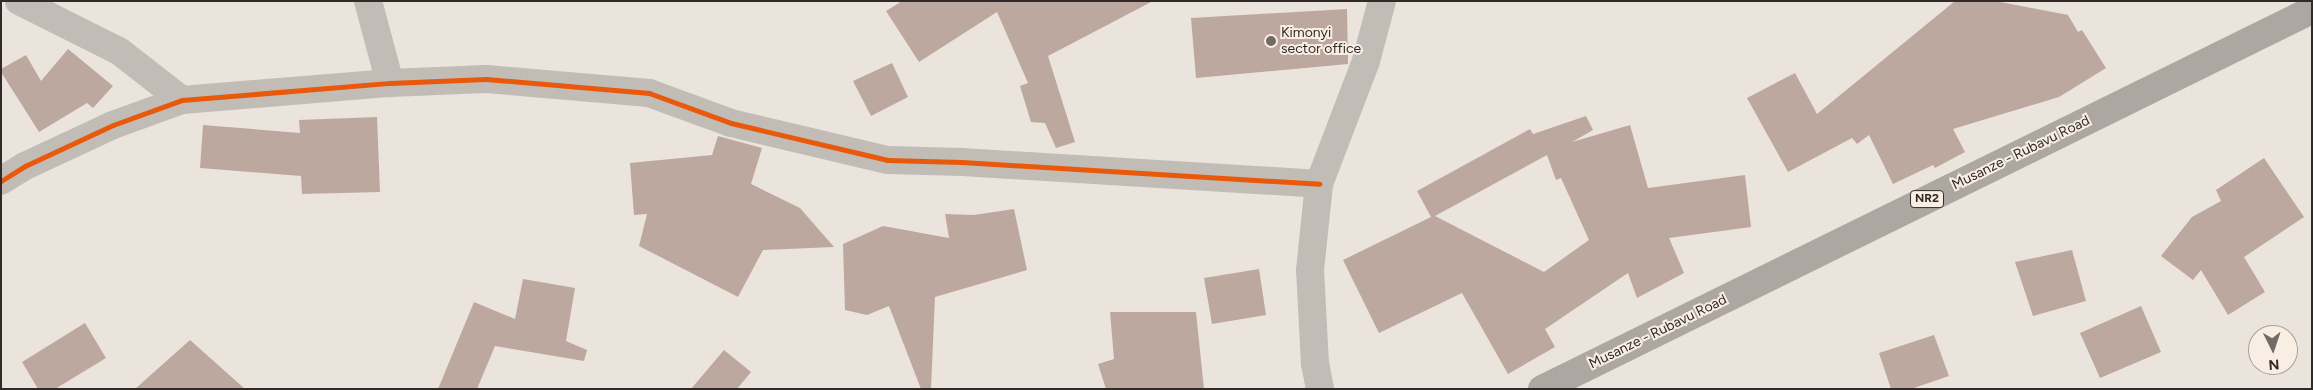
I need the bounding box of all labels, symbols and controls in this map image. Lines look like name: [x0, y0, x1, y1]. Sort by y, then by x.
place label: Kimonyi sector office: [1281, 25, 1361, 58]
marker: Kimonyi sector office: [1265, 35, 1277, 47]
street label: Musanze - Rubavu Road: [1949, 112, 2093, 194]
road number: NR2: [1910, 190, 1944, 208]
street label: Musanze - Rubavu Road: [1586, 291, 1730, 373]
north arrow: [2248, 325, 2298, 375]
text: N: [2268, 356, 2280, 373]

